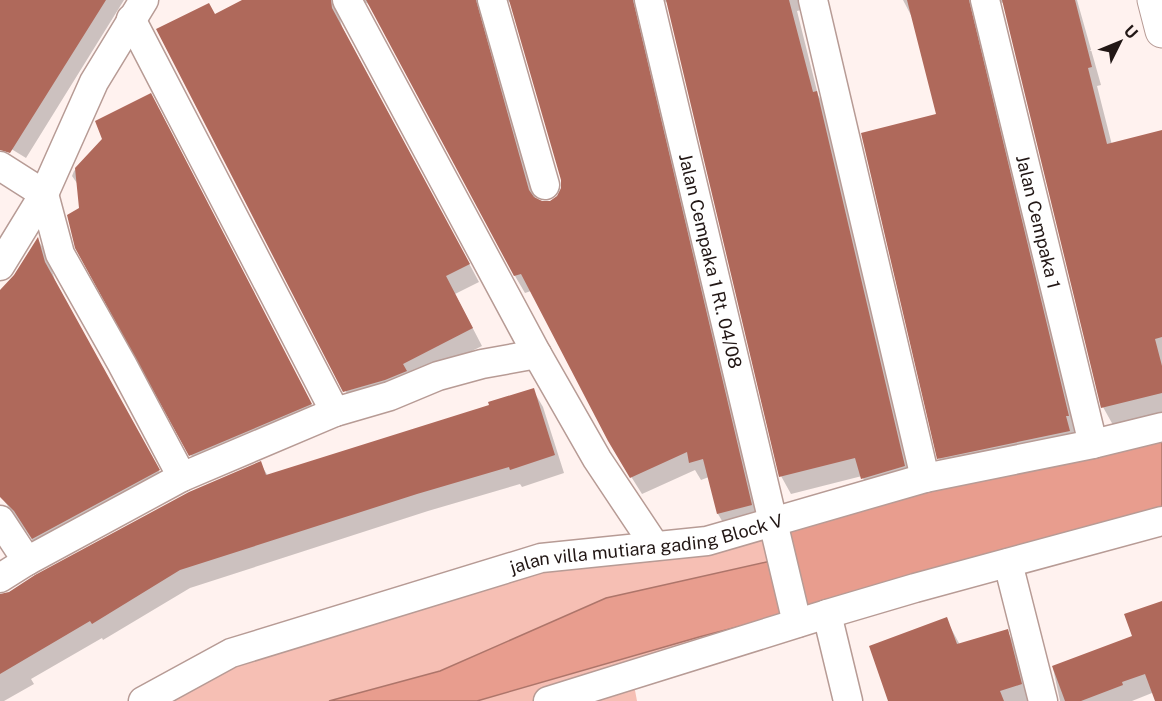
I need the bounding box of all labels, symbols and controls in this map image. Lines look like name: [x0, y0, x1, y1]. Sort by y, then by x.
north arrow: [1090, 12, 1150, 72]
text: U: [1120, 21, 1142, 43]
street label: Jalan Cempaka 1 Rt. 04/08: [675, 151, 747, 370]
street label: Jalan Cempaka 1: [1012, 152, 1065, 291]
street label: jalan villa mutiara gading Block V: [506, 509, 785, 578]

